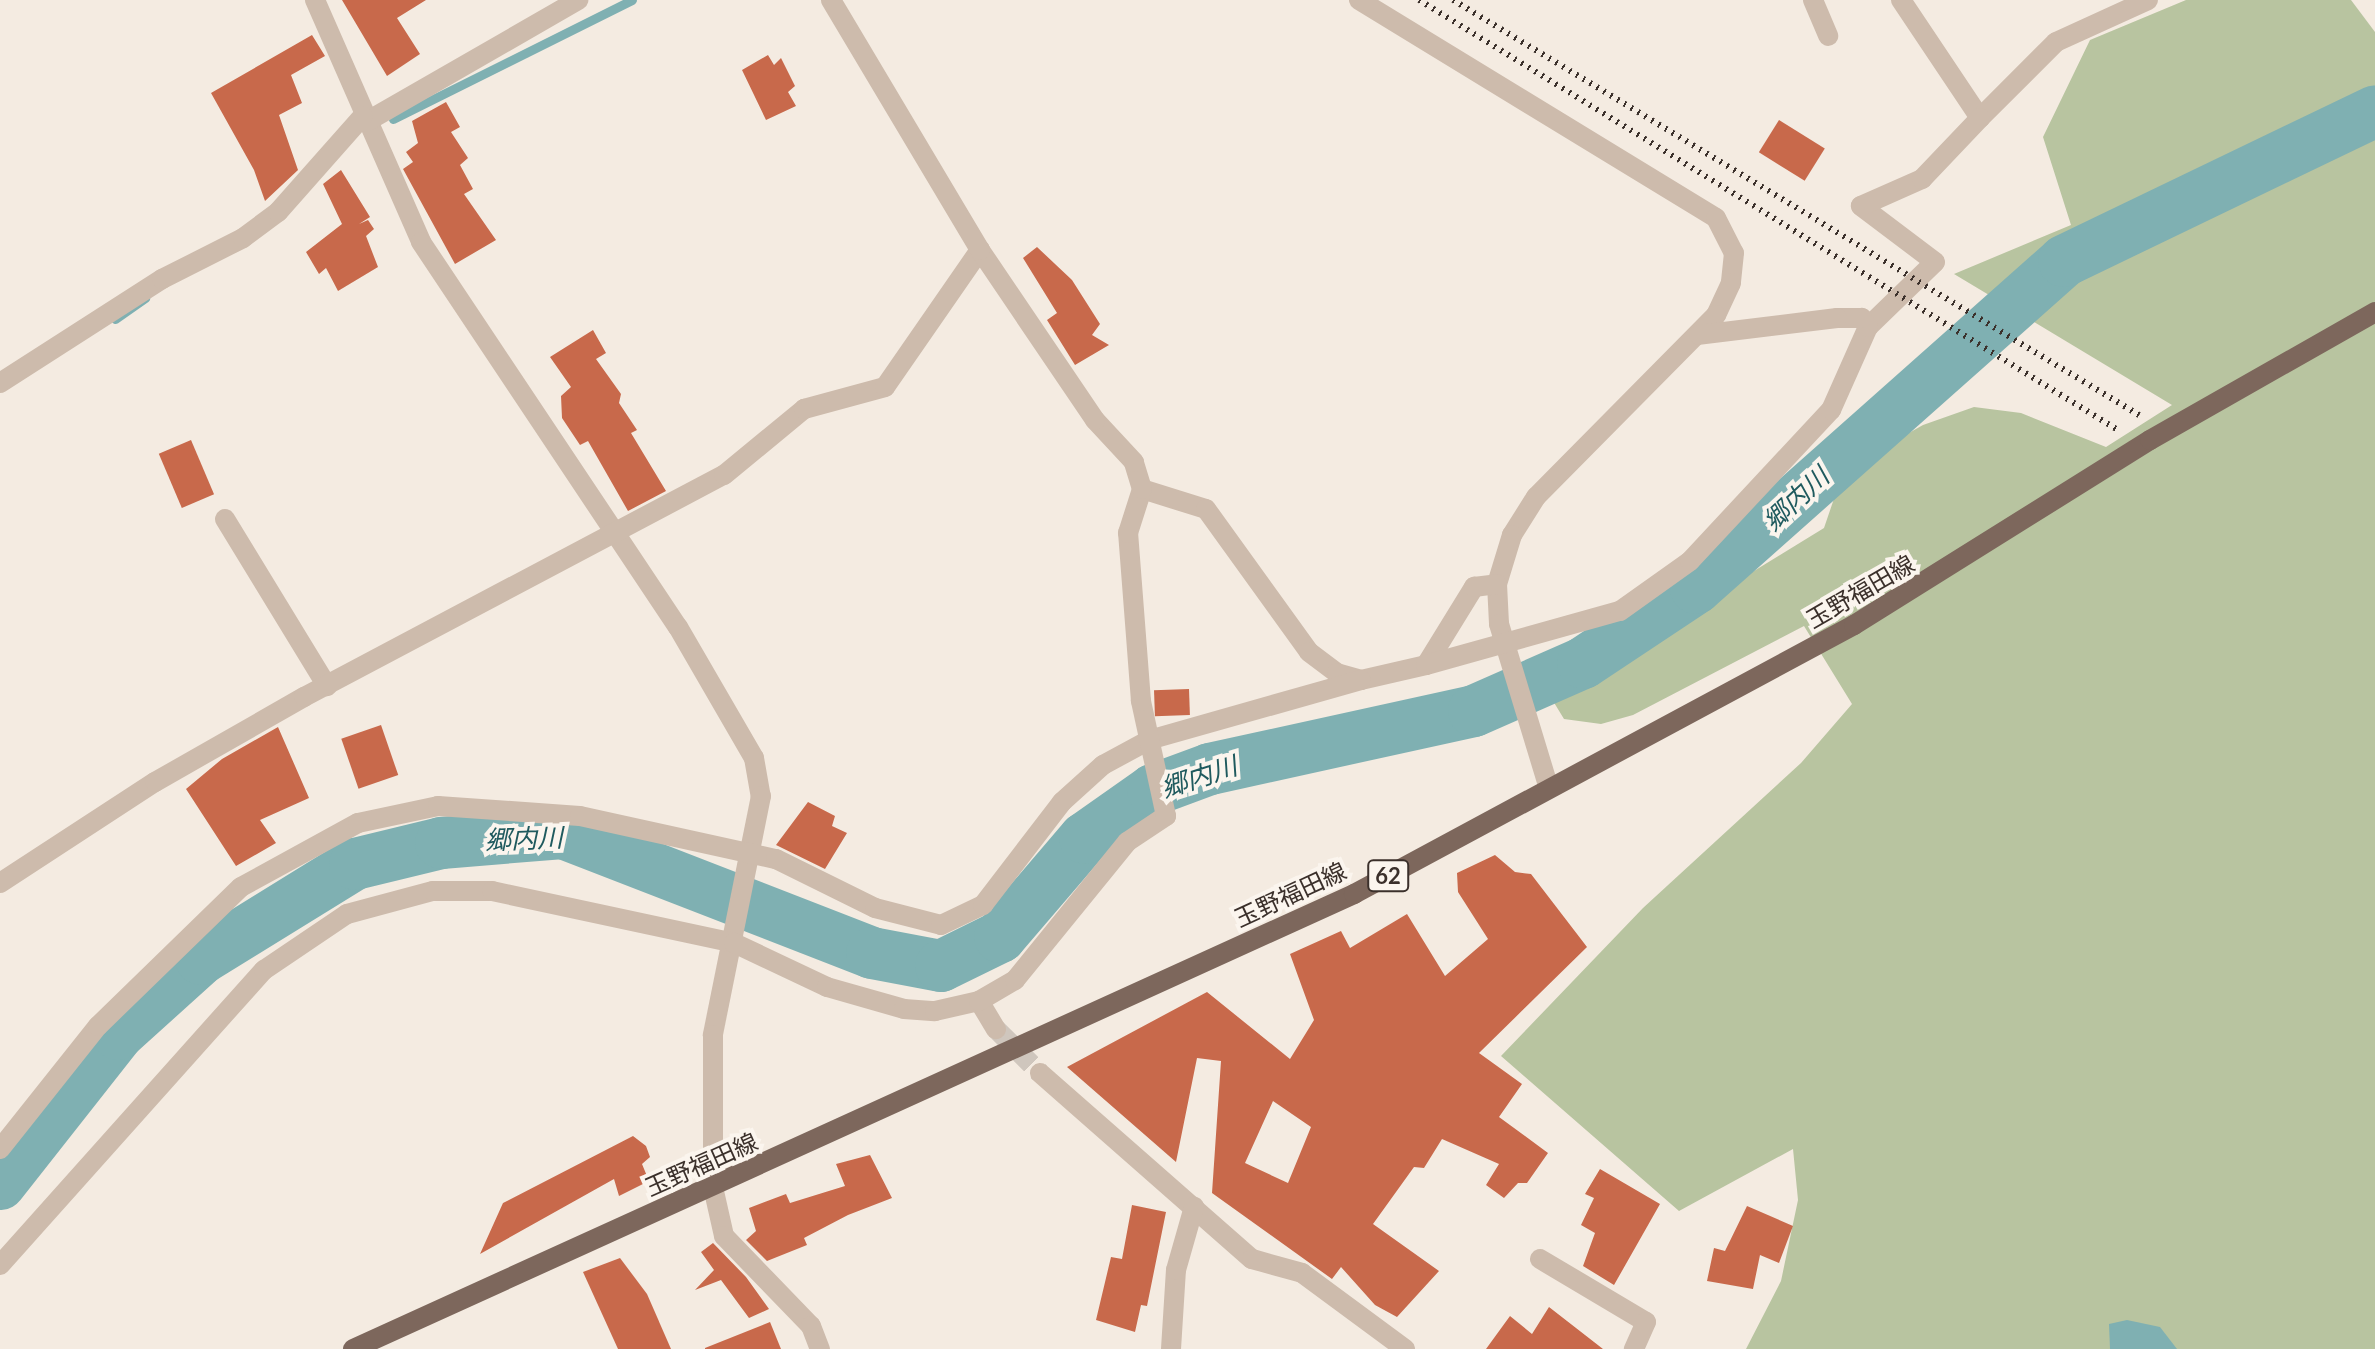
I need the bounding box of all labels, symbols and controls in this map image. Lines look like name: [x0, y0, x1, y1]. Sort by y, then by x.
water label: 郷内川: [1757, 461, 1835, 537]
street label: 玉野福田線: [1801, 549, 1919, 633]
water label: 郷内川: [1157, 750, 1241, 804]
water label: 郷内川: [484, 822, 564, 856]
street label: 玉野福田線: [1230, 856, 1350, 932]
road number: 62: [1366, 858, 1410, 894]
street label: 玉野福田線: [640, 1126, 762, 1202]

